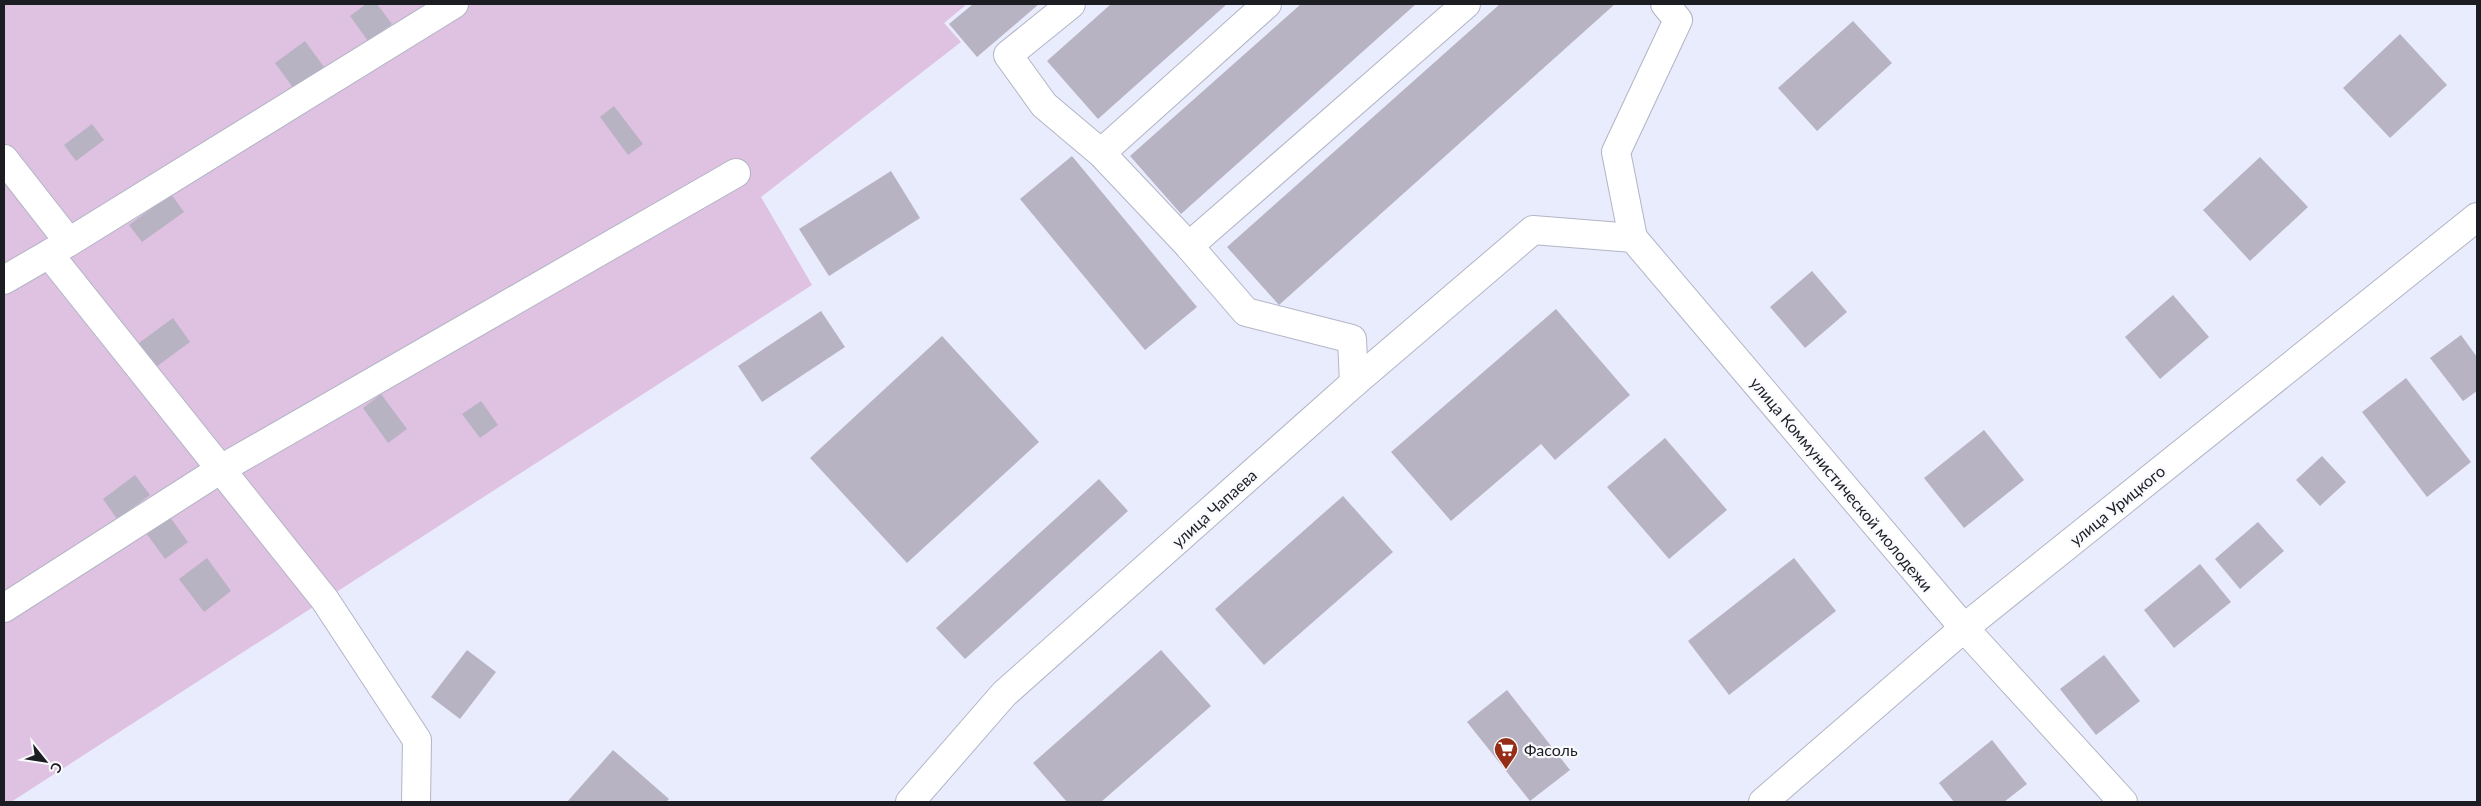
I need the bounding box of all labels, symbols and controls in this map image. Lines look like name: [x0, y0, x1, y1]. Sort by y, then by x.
street label: улица Коммунистической молодежи: [1747, 373, 1937, 595]
street label: улица Урицкого: [2066, 461, 2168, 549]
street label: улица Чапаева: [1168, 465, 1260, 551]
north arrow: [20, 736, 70, 786]
supermarket icon: Фасоль: [1493, 736, 1519, 770]
place label: Фасоль: [1524, 740, 1578, 759]
text: С: [47, 759, 66, 777]

